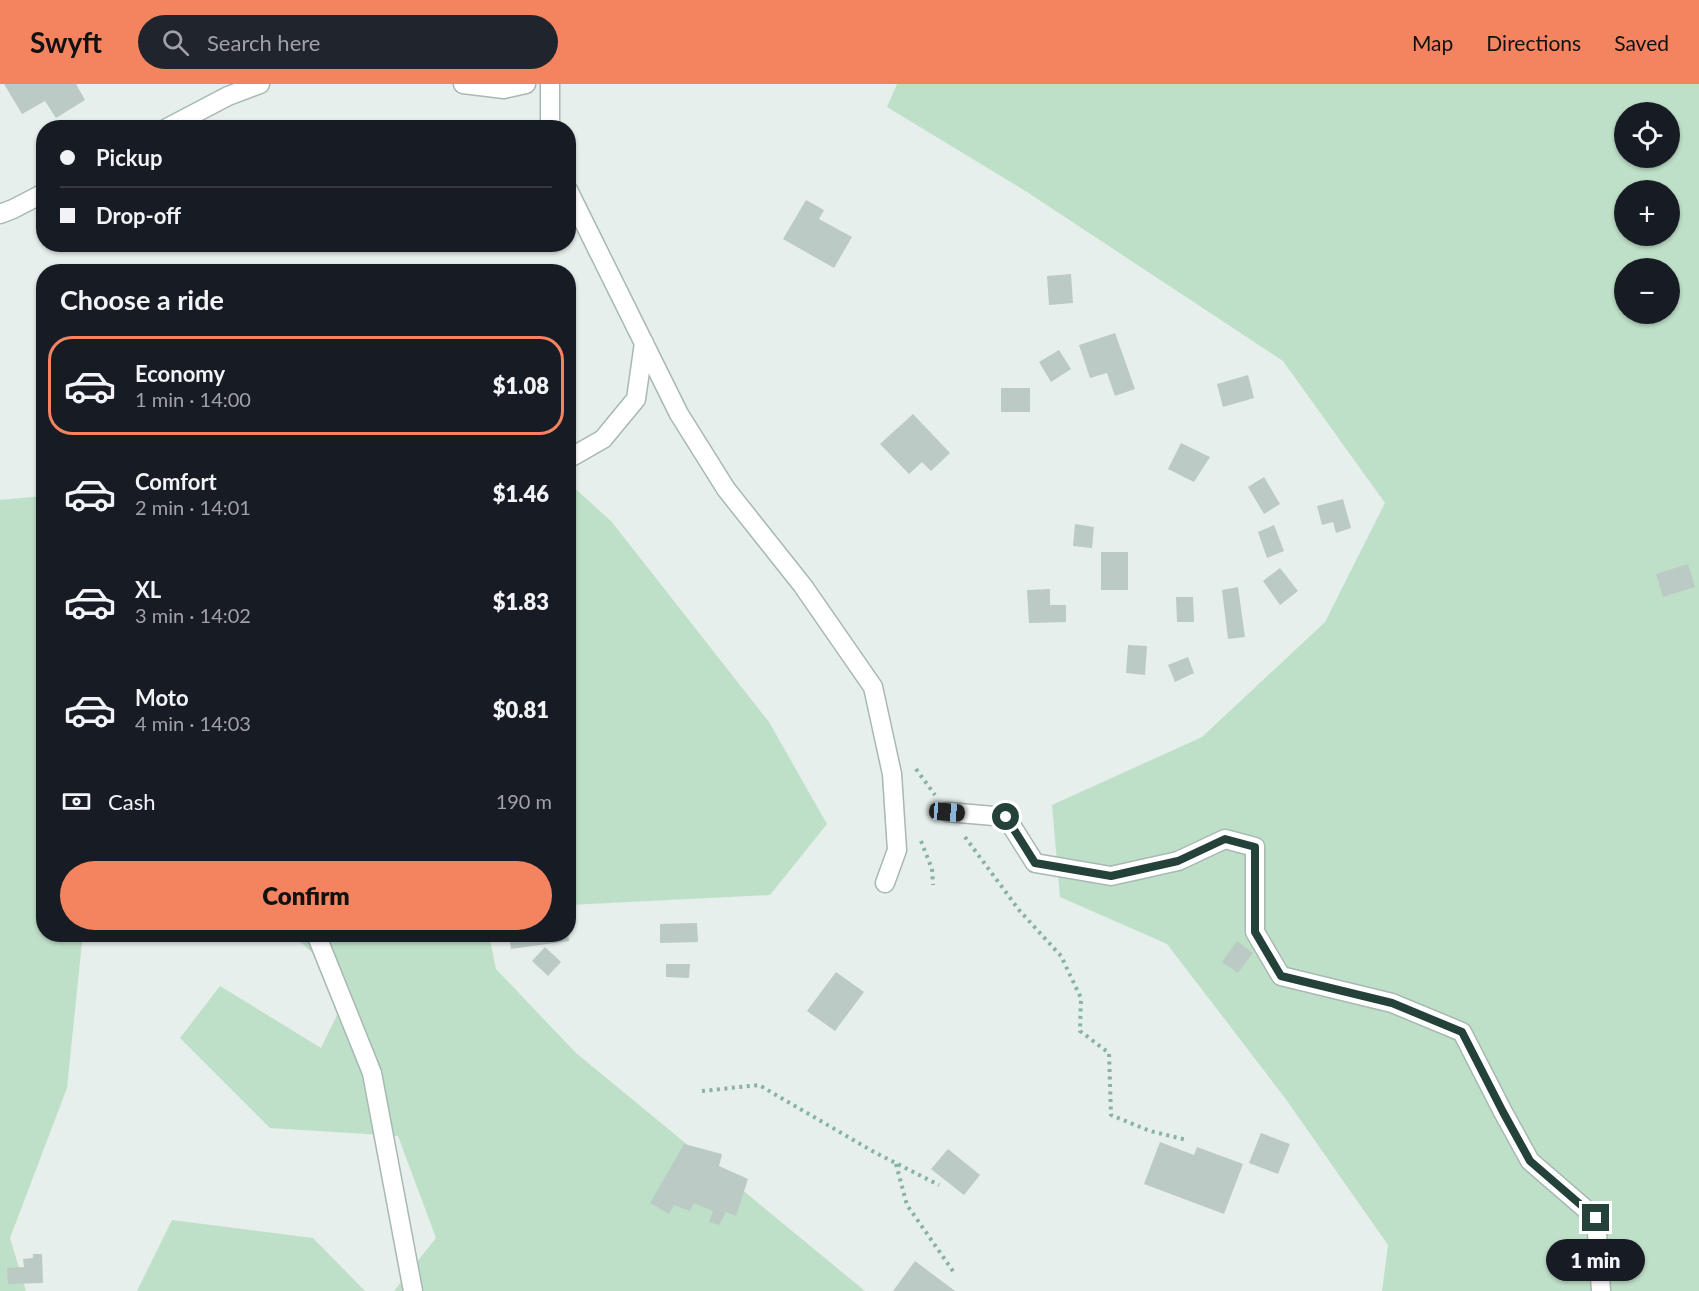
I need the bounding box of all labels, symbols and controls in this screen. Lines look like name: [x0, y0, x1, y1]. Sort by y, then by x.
search box: [138, 15, 558, 69]
text: Swyft: [30, 25, 102, 59]
icon: search: [159, 26, 192, 59]
text: Search here: [207, 29, 320, 56]
text: Map: [1412, 30, 1453, 55]
text: Directions: [1486, 30, 1581, 55]
text: Saved: [1614, 30, 1669, 55]
map controls: [1614, 102, 1680, 324]
button: locate: [1614, 102, 1680, 168]
text: Pickup: [96, 144, 162, 171]
button: +: [1614, 180, 1680, 246]
text: Drop-off: [96, 202, 181, 229]
button: −: [1614, 258, 1680, 324]
text: Choose a ride: [60, 283, 224, 316]
icon: car: [63, 359, 117, 413]
text: Economy: [135, 360, 225, 387]
text: $1.08: [493, 372, 549, 399]
text: 1 min · 14:00: [135, 387, 251, 411]
icon: car: [63, 467, 117, 521]
text: Comfort: [135, 468, 217, 495]
text: $1.46: [493, 480, 549, 507]
text: 2 min · 14:01: [135, 495, 251, 519]
icon: car: [63, 575, 117, 629]
text: XL: [135, 576, 161, 603]
text: $1.83: [493, 588, 549, 615]
text: 3 min · 14:02: [135, 603, 251, 627]
icon: car: [63, 683, 117, 737]
text: Moto: [135, 684, 189, 711]
text: $0.81: [493, 696, 549, 723]
text: 4 min · 14:03: [135, 711, 251, 735]
icon: cash: [60, 785, 93, 818]
text: Cash: [108, 788, 155, 815]
text: 190 m: [496, 789, 552, 813]
car: [928, 801, 966, 823]
route start: [992, 803, 1019, 830]
button: Confirm: [60, 861, 552, 930]
route end: [1582, 1204, 1609, 1231]
callout: 1 min: [1546, 1239, 1646, 1281]
text: 1 min: [1571, 1248, 1620, 1272]

